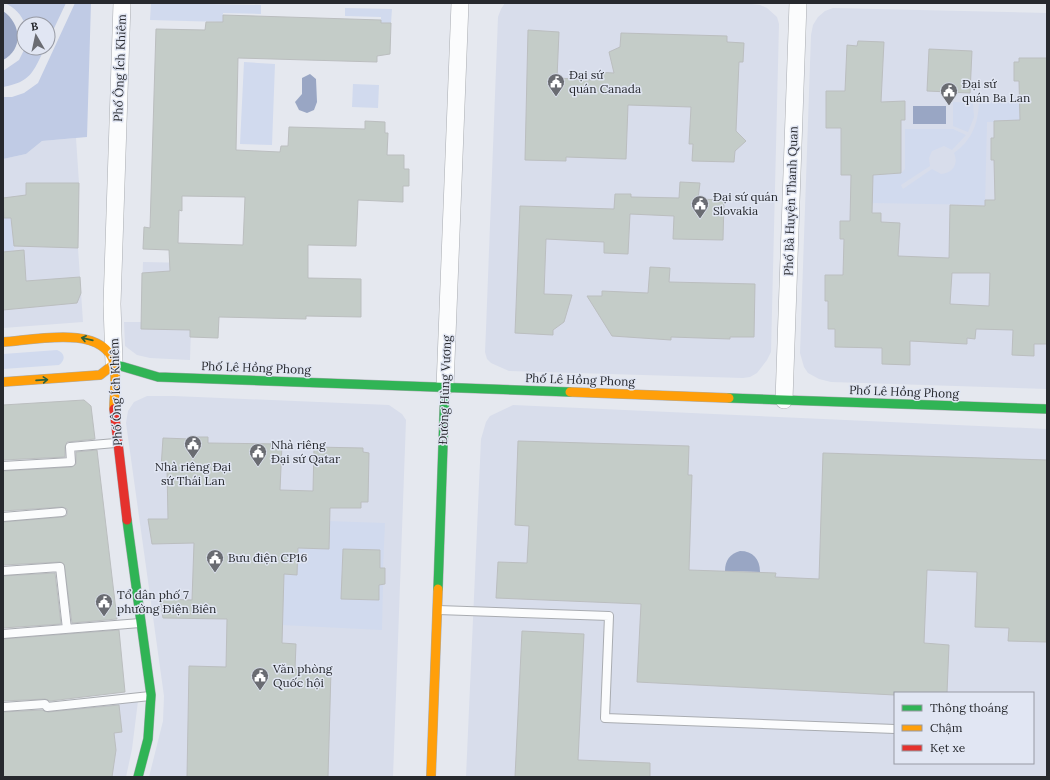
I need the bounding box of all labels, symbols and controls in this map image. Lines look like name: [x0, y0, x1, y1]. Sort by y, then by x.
street label: Phố Ông Ích Khiêm: [110, 14, 129, 122]
north arrow: [16, 16, 56, 56]
text: B: [30, 19, 39, 34]
place label: Đại sứ quán Canada: [569, 67, 641, 96]
public building icon: Đại sứ quán Canada: [546, 72, 566, 97]
place label: Đại sứ quán Ba Lan: [962, 76, 1030, 105]
public building icon: Đại sứ quán Ba Lan: [939, 81, 959, 106]
street label: Phố Bà Huyện Thanh Quan: [780, 126, 801, 276]
place label: Đại sứ quán Slovakia: [713, 189, 778, 218]
public building icon: Đại sứ quán Slovakia: [690, 194, 710, 219]
one-way arrow: [81, 335, 94, 343]
street label: Đường Hùng Vương: [435, 335, 454, 445]
street label: Phố Ông Ích Khiêm: [106, 338, 125, 446]
street label: Phố Lê Hồng Phong: [201, 358, 312, 377]
street label: Phố Lê Hồng Phong: [525, 370, 636, 389]
one-way arrow: [35, 376, 48, 383]
street label: Phố Lê Hồng Phong: [849, 382, 960, 401]
public building icon: Nhà riêng Đại sứ Thái Lan: [183, 434, 203, 459]
place label: Nhà riêng Đại sứ Qatar: [271, 437, 341, 466]
public building icon: Nhà riêng Đại sứ Qatar: [248, 442, 268, 467]
place label: Nhà riêng Đại sứ Thái Lan: [155, 459, 231, 488]
public building icon: Bưu điện CP16: [205, 548, 225, 573]
place label: Bưu điện CP16: [228, 550, 307, 565]
place label: Tổ dân phố 7 phường Điện Biên: [117, 587, 216, 616]
public building icon: Tổ dân phố 7 phường Điện Biên: [94, 592, 114, 617]
place label: Văn phòng Quốc hội: [272, 661, 333, 690]
public building icon: Văn phòng Quốc hội: [250, 666, 270, 691]
legend: [894, 692, 1034, 764]
text: Thông thoáng: [930, 700, 1008, 715]
text: Chậm: [930, 720, 963, 735]
text: Kẹt xe: [930, 740, 966, 755]

